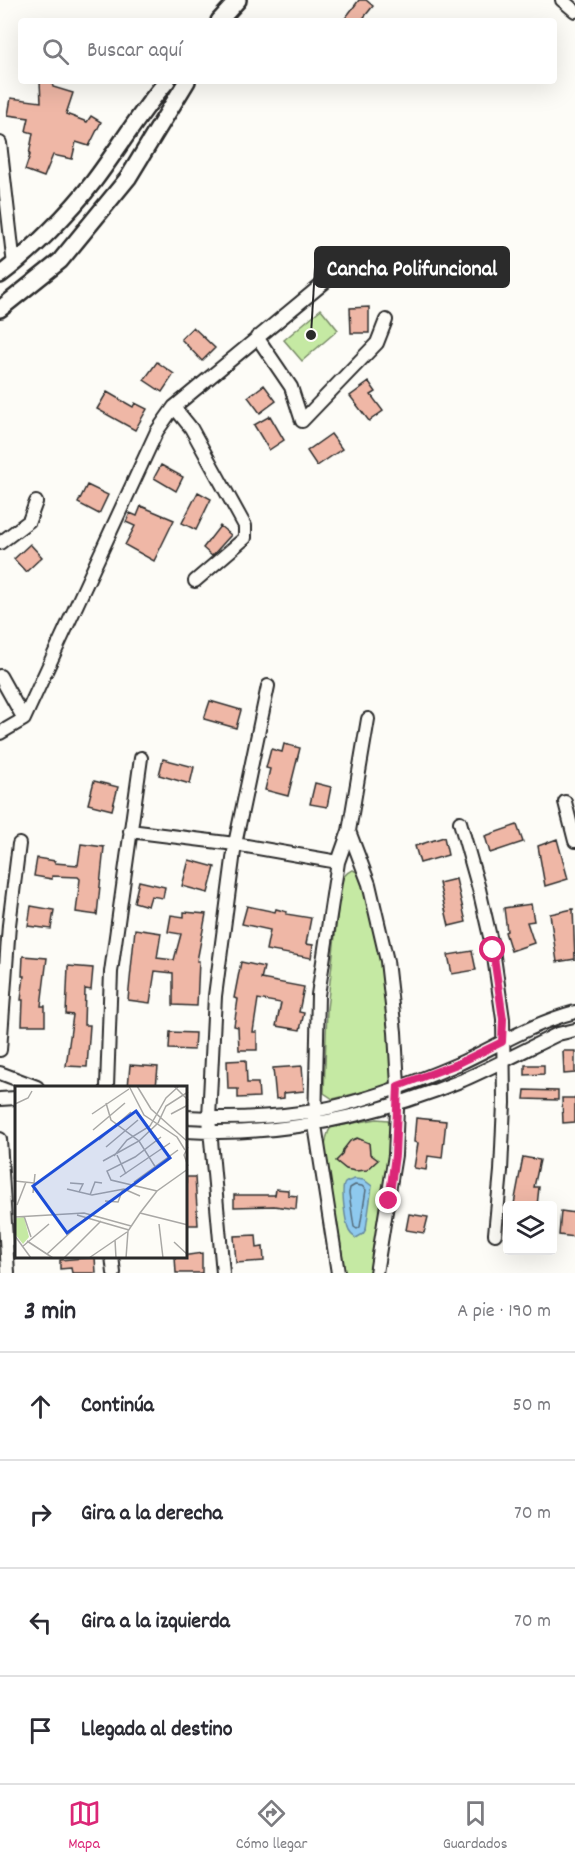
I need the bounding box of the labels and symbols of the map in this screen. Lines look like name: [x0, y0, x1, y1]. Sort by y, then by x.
callout: Cancha Polifuncional: [315, 247, 509, 287]
text: Cancha Polifuncional: [327, 255, 498, 286]
route start: [479, 936, 505, 962]
inset map: [15, 1086, 188, 1258]
route end: [375, 1187, 401, 1213]

